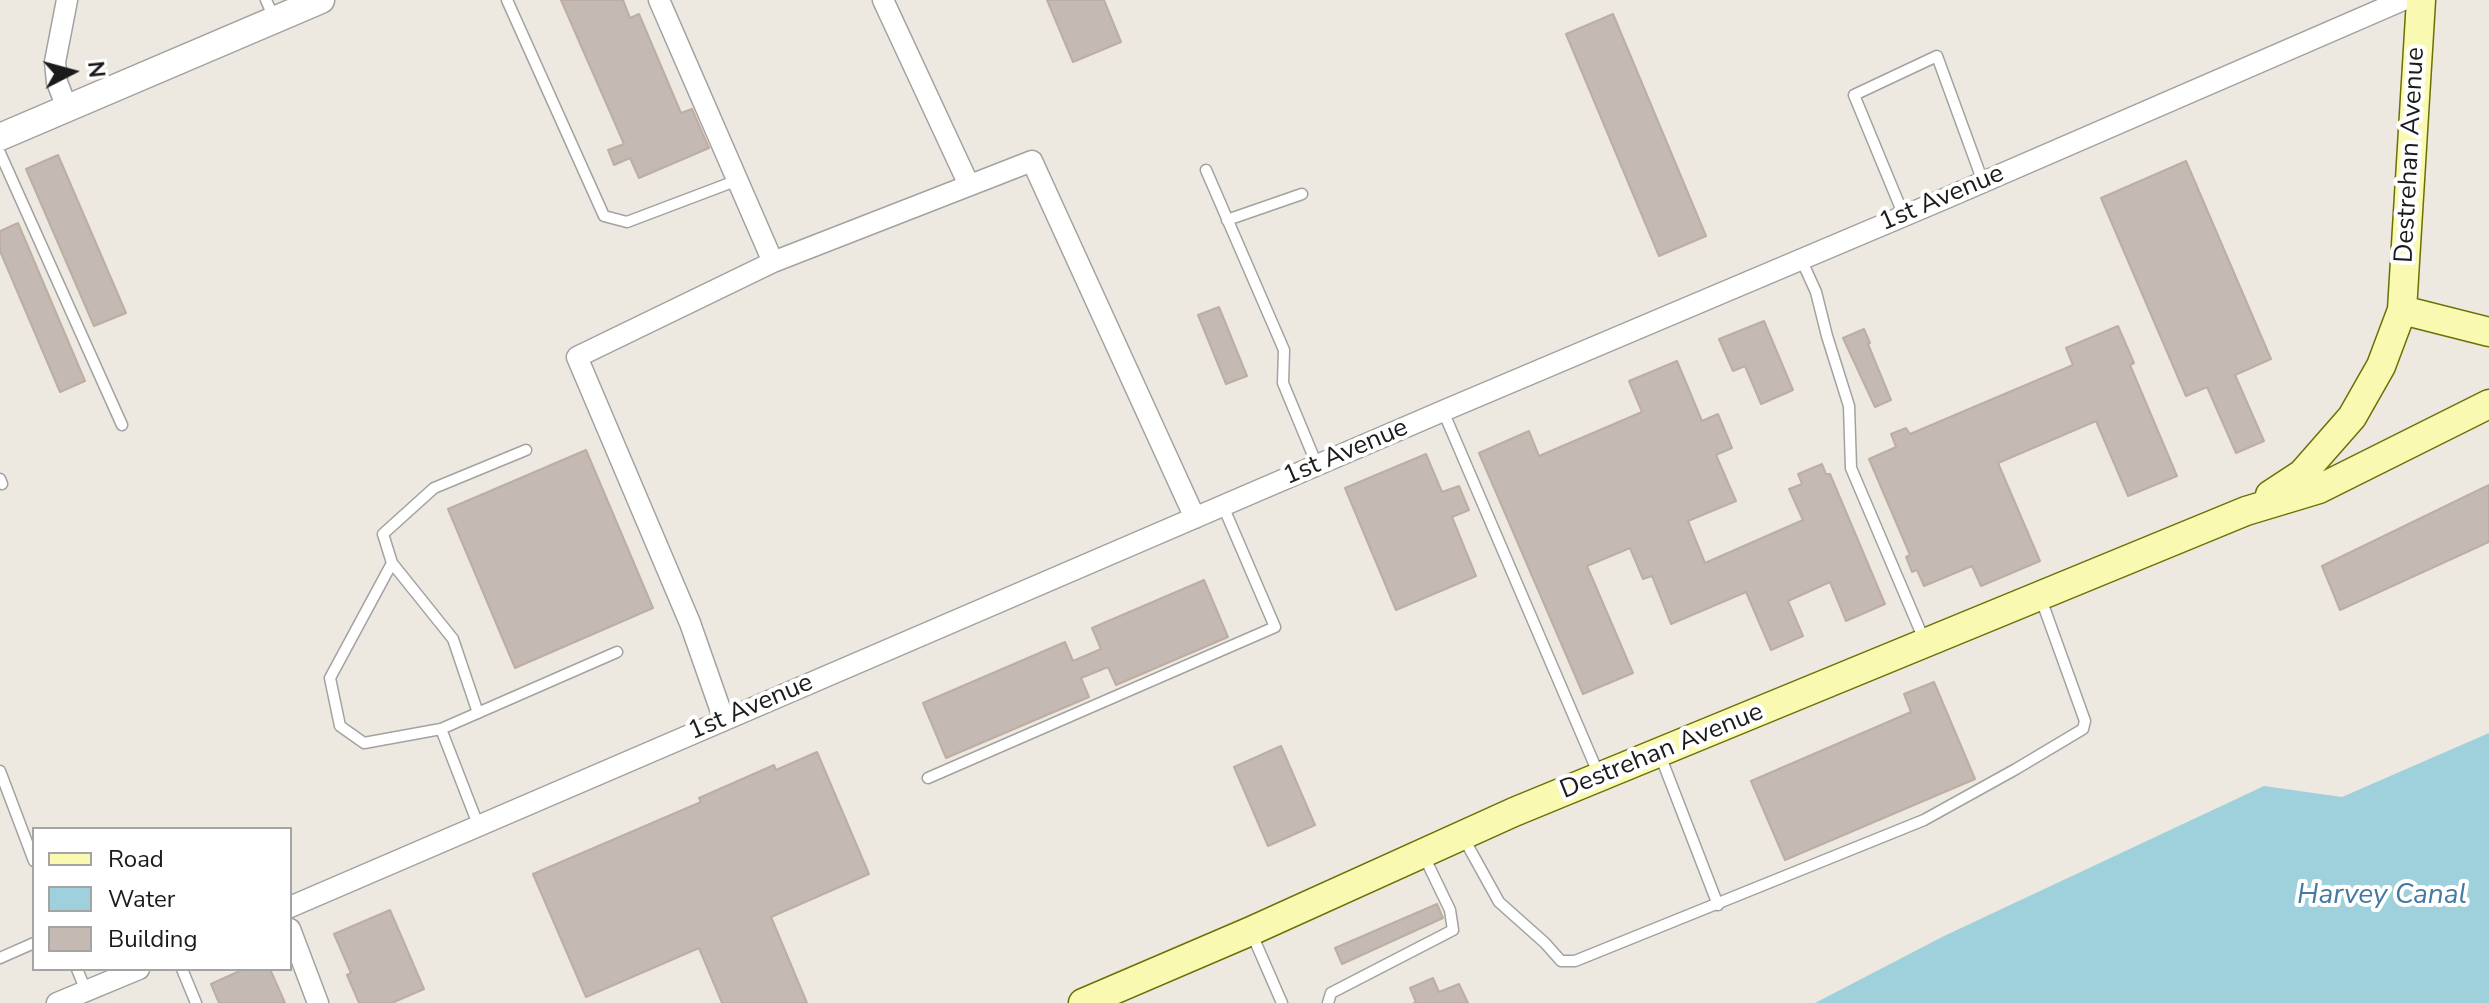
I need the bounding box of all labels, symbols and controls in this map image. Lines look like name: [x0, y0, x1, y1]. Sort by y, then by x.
north arrow: [32, 32, 112, 112]
street label: Destrehan Avenue: [2390, 46, 2432, 264]
text: N: [80, 60, 112, 79]
street label: 1st Avenue: [1875, 159, 2009, 239]
street label: 1st Avenue: [1279, 413, 1413, 493]
street label: 1st Avenue: [684, 668, 818, 748]
street label: Destrehan Avenue: [1556, 697, 1768, 807]
legend: [32, 827, 292, 971]
text: Road: [108, 843, 164, 875]
water label: Harvey Canal: [2297, 879, 2467, 913]
text: Water: [108, 883, 175, 915]
text: Building: [108, 923, 198, 955]

